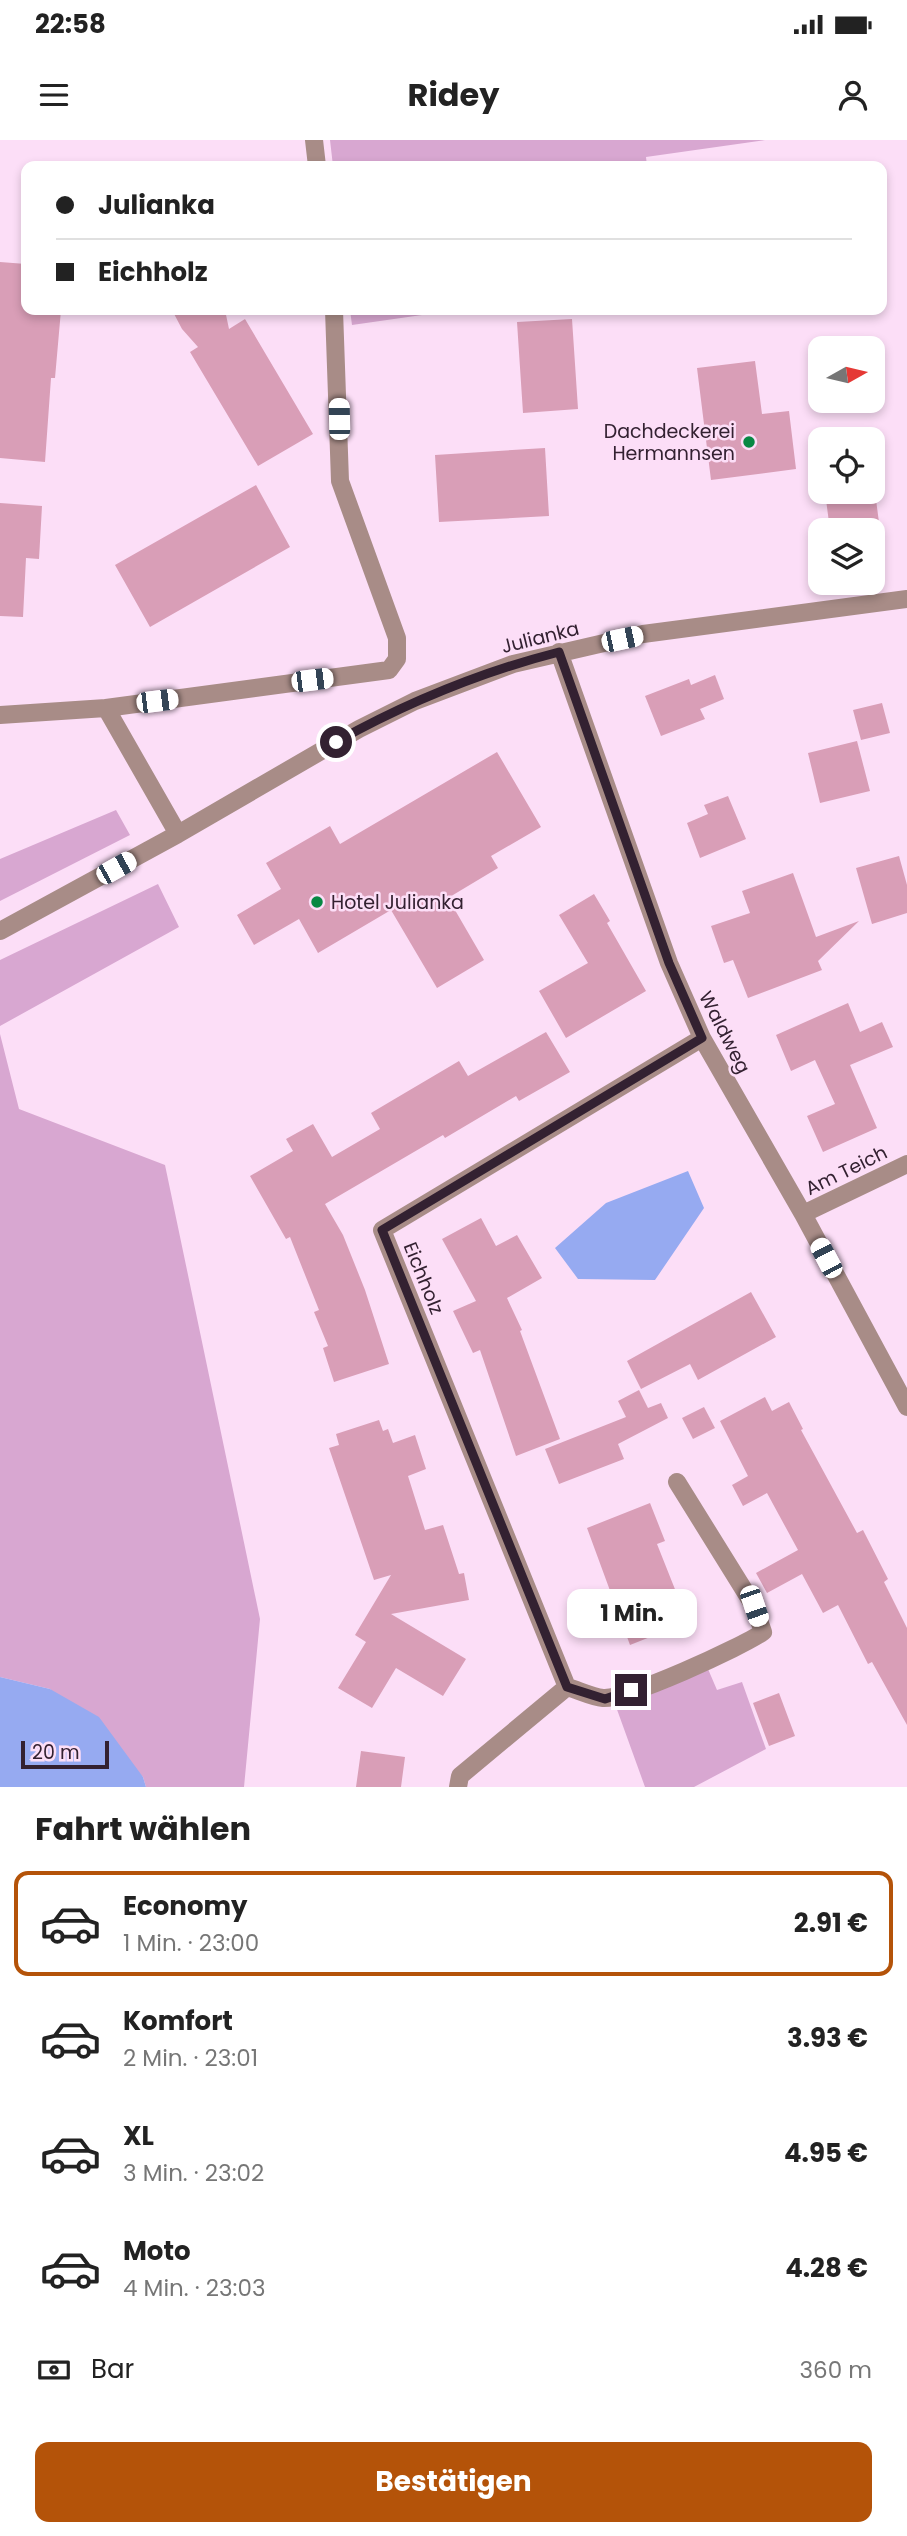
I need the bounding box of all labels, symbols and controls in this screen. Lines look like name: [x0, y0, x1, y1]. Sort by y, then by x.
text: 22:58: [35, 6, 106, 42]
text: Ridey: [408, 72, 499, 117]
icon: menu: [35, 76, 73, 114]
icon: person: [834, 76, 872, 114]
text: Julianka: [98, 187, 215, 223]
text: Eichholz: [98, 254, 208, 290]
north arrow: [808, 336, 886, 413]
map controls: [808, 336, 885, 595]
car: [329, 398, 350, 440]
place label: Dachdeckerei Hermannsen: [604, 418, 735, 467]
button: locate: [808, 427, 885, 504]
marker: Dachdeckerei Hermannsen: [741, 434, 757, 450]
button: layers: [808, 518, 885, 595]
street label: Julianka: [498, 615, 582, 660]
car: [600, 624, 645, 654]
car: [290, 667, 335, 693]
car: [135, 688, 180, 714]
route start: [320, 726, 352, 758]
car: [93, 849, 140, 887]
place label: Hotel Julianka: [331, 889, 464, 916]
marker: Hotel Julianka: [309, 894, 325, 910]
street label: Waldweg: [692, 986, 757, 1078]
street label: Am Teich: [801, 1139, 892, 1202]
car: [807, 1235, 846, 1281]
street label: Eichholz: [397, 1238, 450, 1318]
car: [738, 1583, 771, 1629]
callout: 1 Min.: [566, 1588, 696, 1638]
text: 1 Min.: [600, 1597, 664, 1629]
route end: [615, 1674, 647, 1706]
scale bar: [21, 1738, 108, 1770]
text: 20 m: [32, 1739, 80, 1766]
text: Fahrt wählen: [35, 1806, 251, 1851]
text: Economy: [123, 1888, 247, 1924]
icon: car: [39, 1892, 102, 1955]
text: 2.91 €: [794, 1905, 868, 1941]
text: 1 Min. · 23:00: [123, 1927, 259, 1959]
text: Komfort: [123, 2003, 233, 2039]
icon: car: [39, 2007, 102, 2070]
text: 3.93 €: [787, 2020, 868, 2056]
text: 2 Min. · 23:01: [123, 2042, 258, 2074]
text: XL: [123, 2118, 154, 2154]
icon: car: [39, 2122, 102, 2185]
text: 4.95 €: [784, 2135, 868, 2171]
text: 3 Min. · 23:02: [123, 2157, 264, 2189]
text: Moto: [123, 2233, 191, 2269]
icon: car: [39, 2237, 102, 2300]
text: 4.28 €: [785, 2250, 868, 2286]
text: 4 Min. · 23:03: [123, 2272, 265, 2304]
icon: cash: [35, 2351, 73, 2389]
text: Bar: [91, 2351, 134, 2387]
text: 360 m: [800, 2354, 872, 2386]
button: Bestätigen: [35, 2442, 872, 2522]

